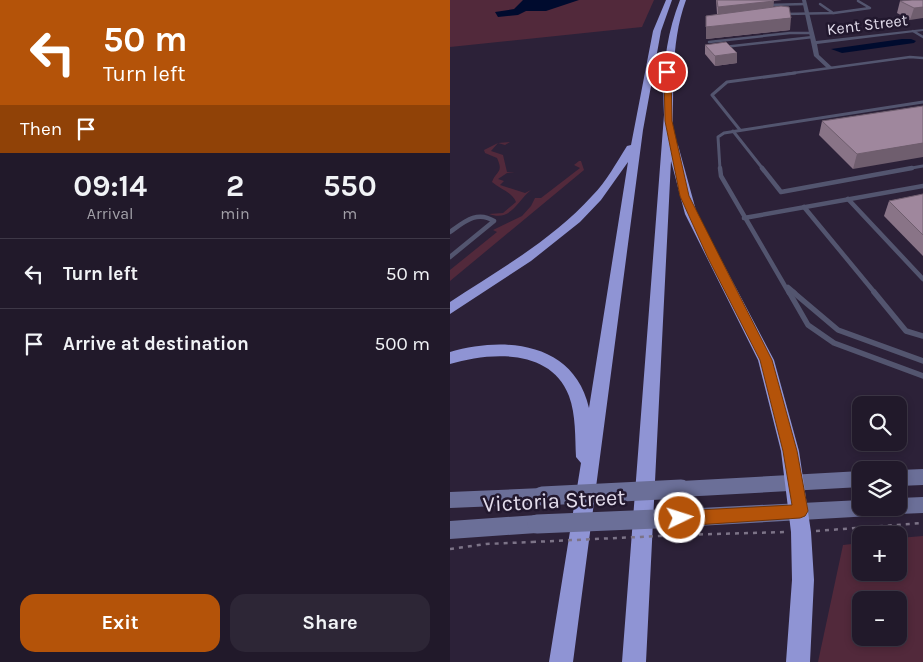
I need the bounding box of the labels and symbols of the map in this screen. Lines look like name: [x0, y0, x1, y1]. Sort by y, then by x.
street label: Kent Street: [826, 10, 909, 39]
pin: [646, 51, 688, 93]
street label: Victoria Street: [482, 484, 626, 518]
position arrow: [653, 491, 705, 543]

